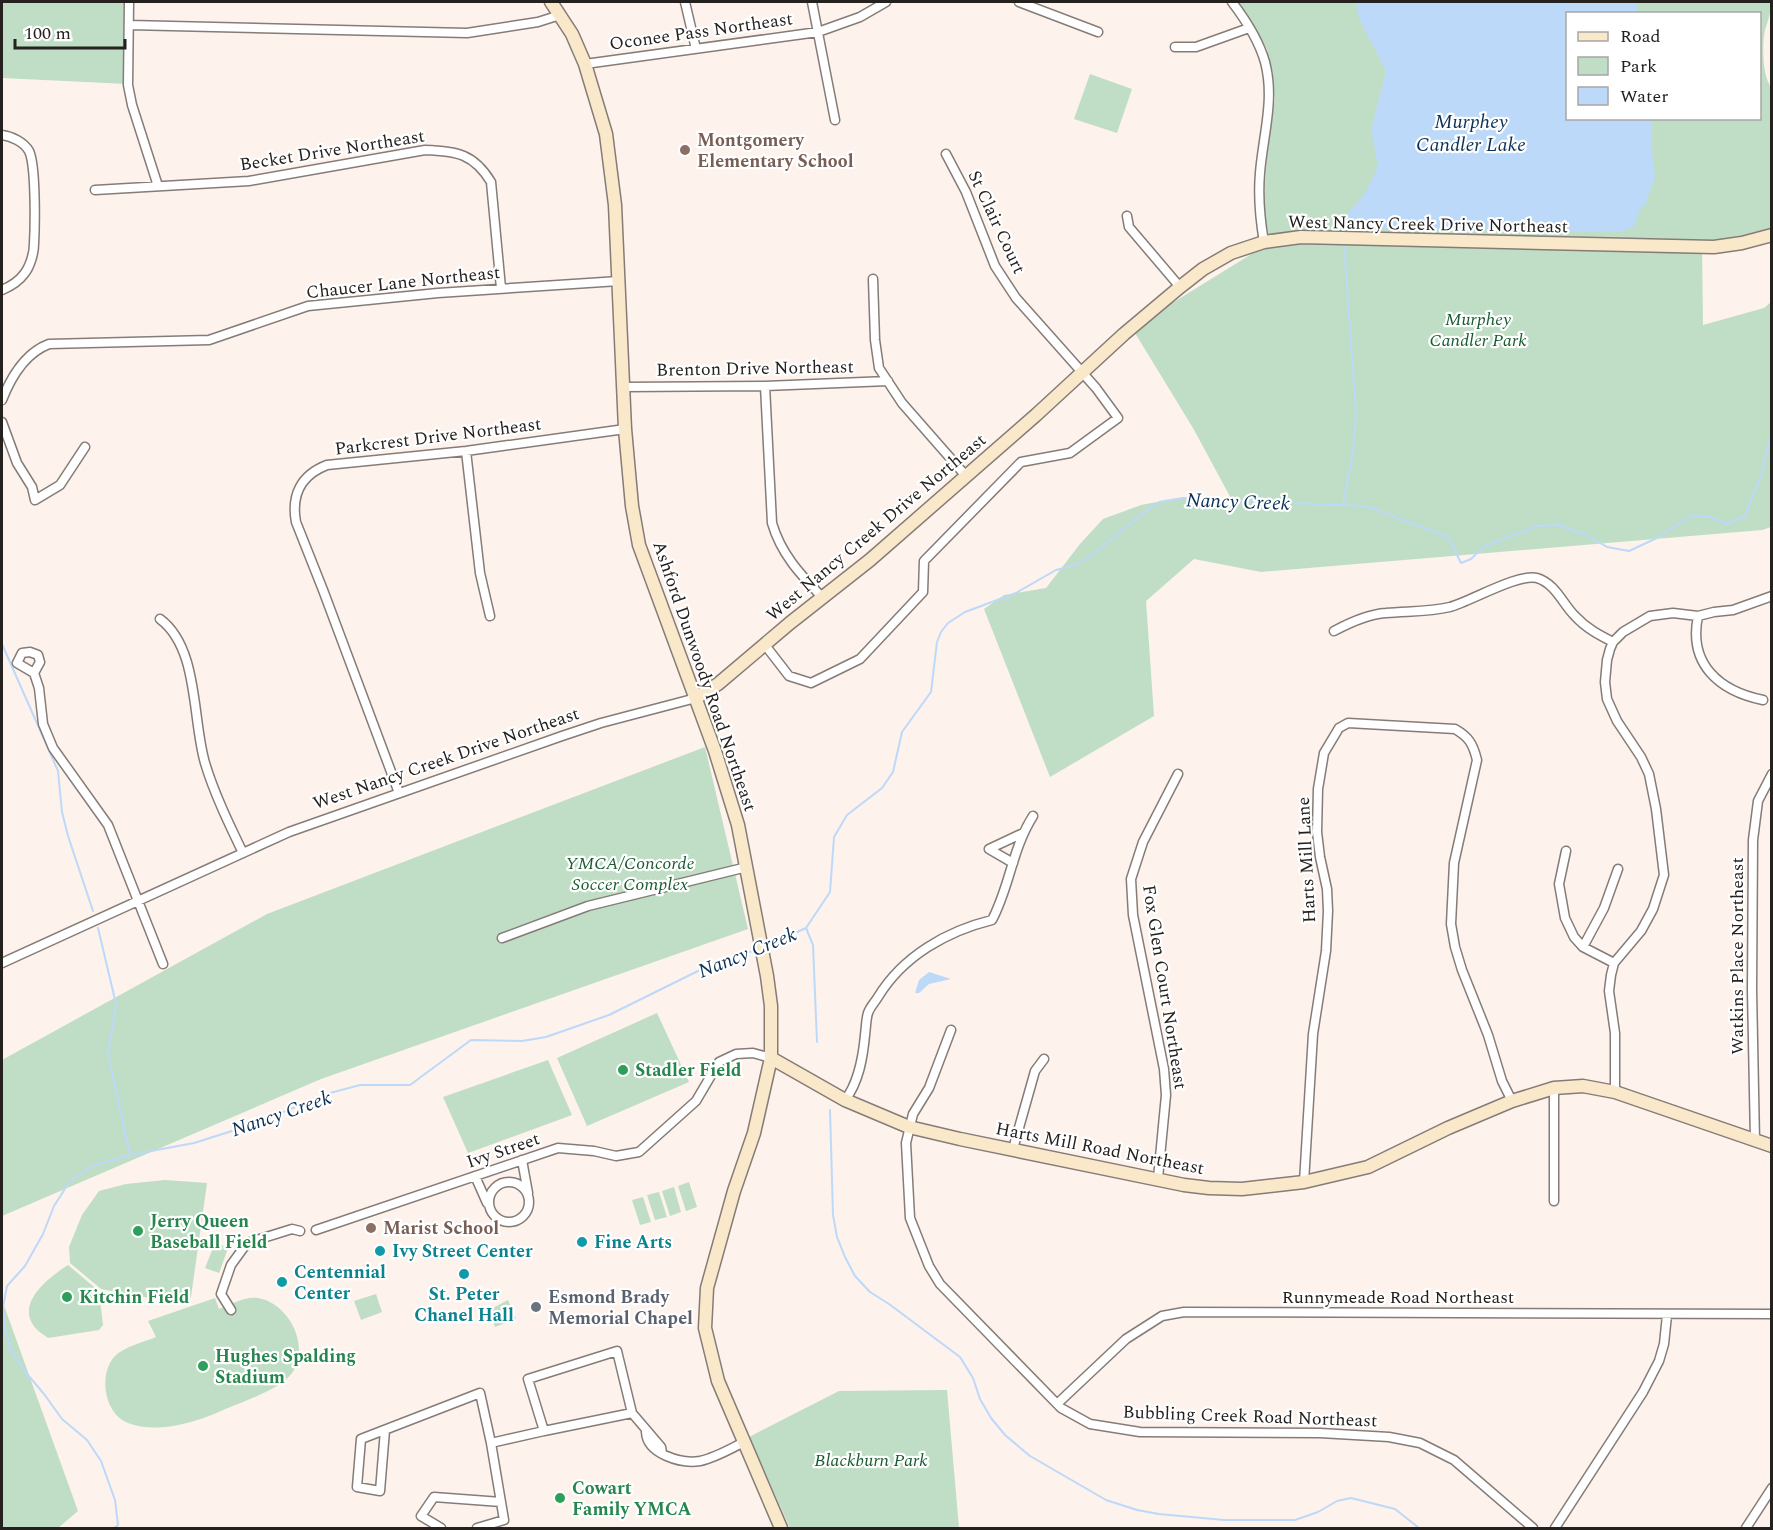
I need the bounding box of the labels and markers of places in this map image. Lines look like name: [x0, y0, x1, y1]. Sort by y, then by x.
place label: Montgomery Elementary School: [697, 127, 854, 175]
marker: Montgomery Elementary School: [678, 143, 692, 157]
place label: Stadler Field: [635, 1057, 742, 1084]
marker: Stadler Field: [616, 1063, 630, 1077]
place label: Jerry Queen Baseball Field: [150, 1208, 268, 1256]
place label: Marist School: [383, 1215, 499, 1242]
marker: Marist School: [364, 1221, 378, 1235]
marker: Jerry Queen Baseball Field: [131, 1224, 145, 1238]
place label: Fine Arts: [594, 1229, 672, 1256]
marker: Fine Arts: [575, 1235, 589, 1249]
place label: Ivy Street Center: [392, 1238, 533, 1265]
marker: Ivy Street Center: [373, 1244, 387, 1258]
place label: Centennial Center: [294, 1259, 386, 1307]
marker: St. Peter Chanel Hall: [457, 1267, 471, 1281]
marker: Centennial Center: [275, 1275, 289, 1289]
place label: St. Peter Chanel Hall: [414, 1281, 514, 1329]
place label: Kitchin Field: [79, 1284, 190, 1311]
place label: Esmond Brady Memorial Chapel: [548, 1284, 693, 1332]
marker: Kitchin Field: [60, 1290, 74, 1304]
marker: Esmond Brady Memorial Chapel: [529, 1300, 543, 1314]
place label: Hughes Spalding Stadium: [215, 1343, 356, 1391]
marker: Hughes Spalding Stadium: [196, 1359, 210, 1373]
place label: Cowart Family YMCA: [572, 1475, 691, 1523]
marker: Cowart Family YMCA: [553, 1491, 567, 1505]

